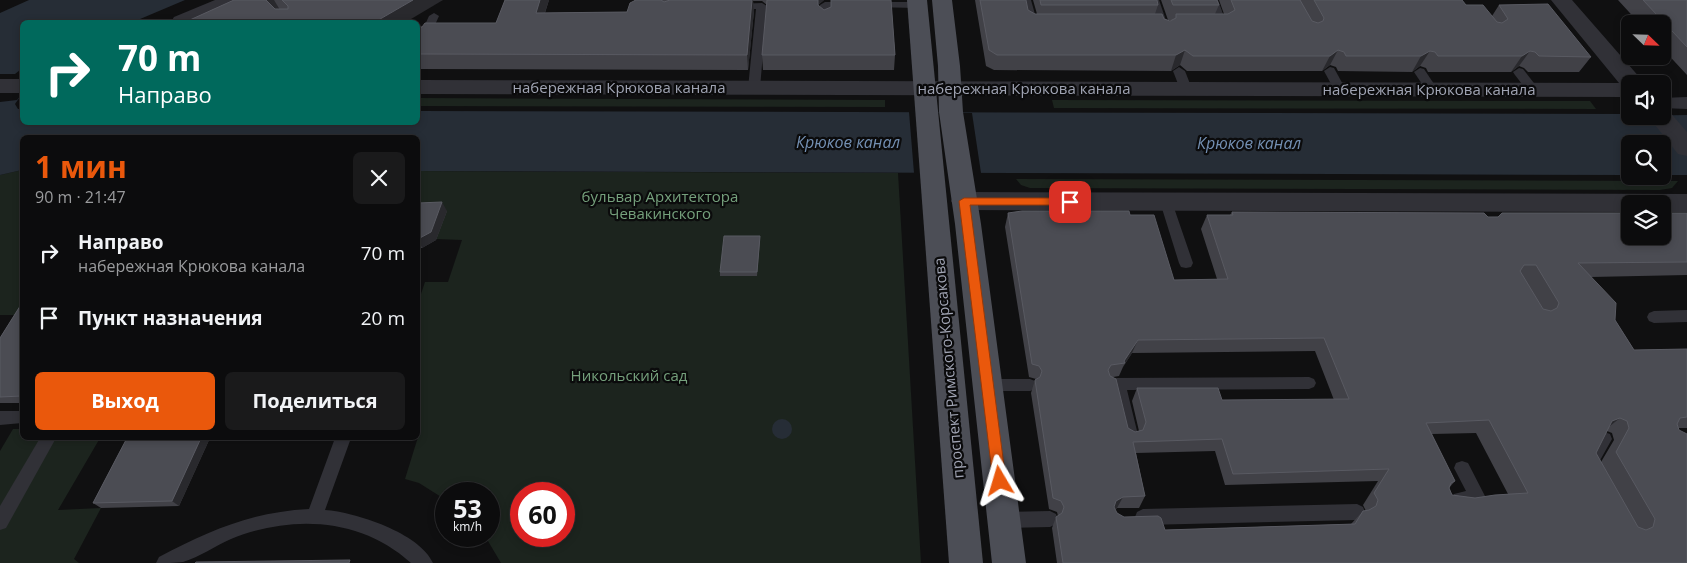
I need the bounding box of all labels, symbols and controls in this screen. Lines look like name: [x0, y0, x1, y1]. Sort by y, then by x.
north arrow: [1621, 15, 1671, 65]
map controls: [1621, 15, 1671, 245]
text: 70 m: [118, 34, 201, 81]
icon: right: [35, 40, 100, 105]
button: sound: [1621, 75, 1671, 125]
street label: набережная Крюкова канала: [512, 77, 726, 97]
street label: набережная Крюкова канала: [917, 78, 1131, 98]
text: Направо: [118, 79, 212, 109]
street label: набережная Крюкова канала: [1322, 79, 1536, 99]
water label: Крюков канал: [796, 131, 900, 153]
water label: Крюков канал: [1197, 132, 1301, 154]
button: search: [1621, 135, 1671, 185]
text: 1 мин: [35, 146, 127, 187]
button: close: [353, 152, 405, 204]
pin: [1049, 181, 1091, 223]
text: 90 m · 21:47: [35, 186, 126, 208]
park label: бульвар Архитектора Чевакинского: [582, 186, 738, 223]
icon: arrive: [1056, 188, 1084, 216]
button: layers: [1621, 195, 1671, 245]
text: Направо: [78, 229, 164, 255]
icon: right: [35, 239, 63, 267]
text: 70 m: [361, 240, 405, 266]
text: набережная Крюкова канала: [78, 255, 305, 277]
street label: проспект Римского-Корсакова: [928, 257, 968, 479]
icon: arrive: [35, 304, 63, 332]
text: Пункт назначения: [78, 305, 263, 331]
text: 20 m: [361, 305, 405, 331]
park label: Никольский сад: [571, 365, 688, 385]
button: Выход: [35, 372, 215, 430]
button: Поделиться: [225, 372, 405, 430]
position arrow: [973, 454, 1025, 506]
speed limit sign: 60: [510, 482, 575, 547]
text: 53: [453, 491, 482, 525]
text: km/h: [453, 518, 482, 535]

